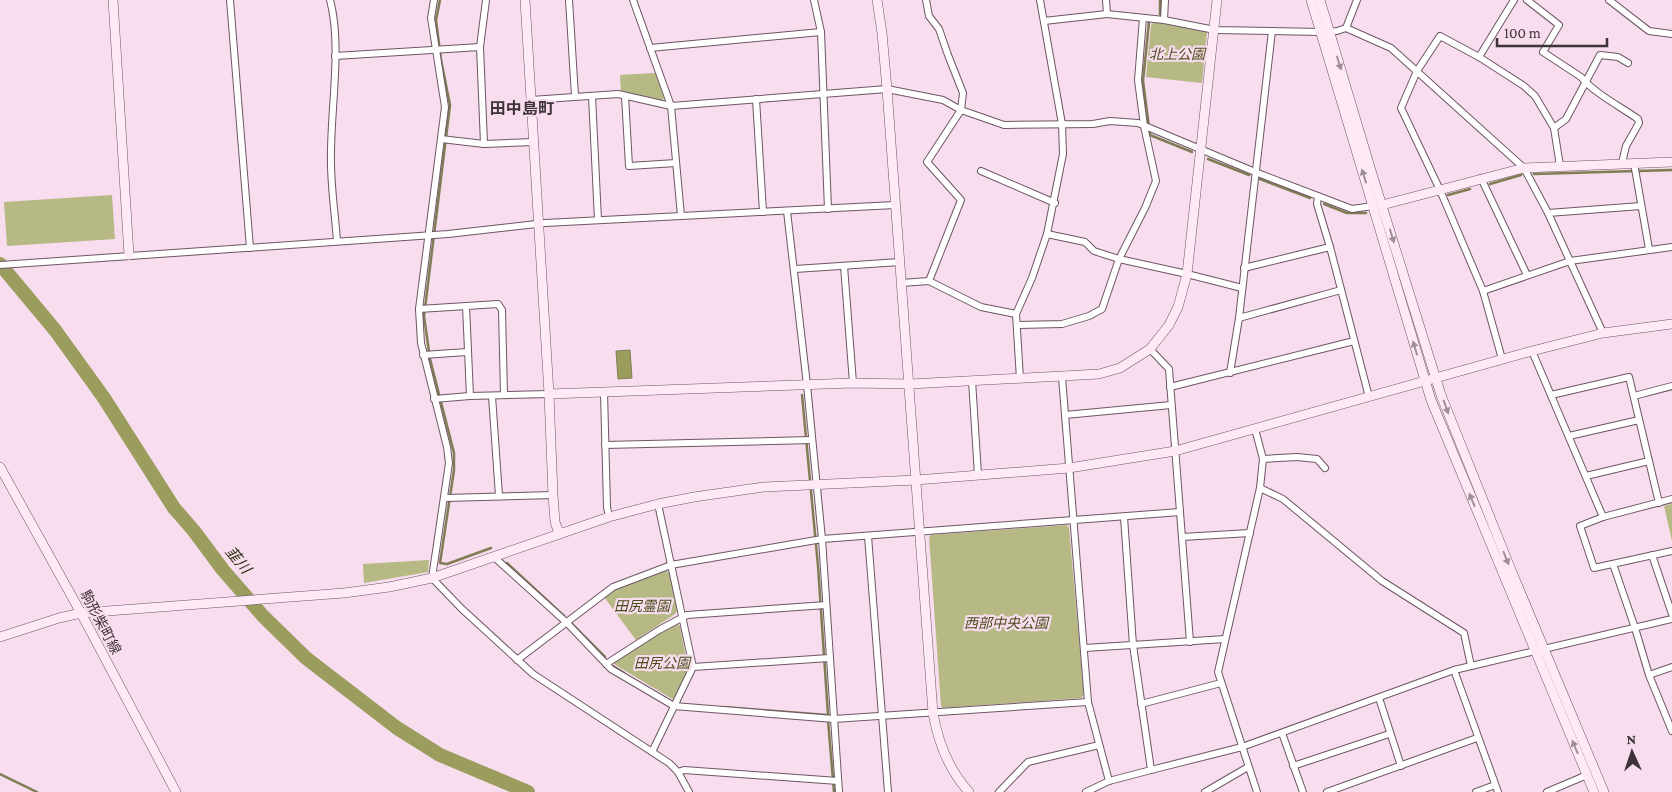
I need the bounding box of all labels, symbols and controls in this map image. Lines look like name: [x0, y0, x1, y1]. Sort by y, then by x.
scale bar: [1497, 15, 1607, 47]
text: 100 m: [1504, 25, 1541, 41]
park label: 北上公園: [1149, 46, 1207, 62]
one-way arrow: [1335, 56, 1343, 71]
district label: 田中島町: [490, 100, 554, 117]
one-way arrow: [1359, 168, 1367, 183]
one-way arrow: [1388, 228, 1396, 243]
one-way arrow: [1410, 341, 1418, 356]
one-way arrow: [1442, 400, 1450, 415]
one-way arrow: [1468, 493, 1476, 507]
water label: 韮川: [222, 543, 255, 578]
one-way arrow: [1502, 551, 1510, 566]
street label: 駒形柴町線: [78, 587, 124, 657]
park label: 田尻霊園: [614, 598, 672, 614]
park label: 西部中央公園: [964, 615, 1050, 631]
park label: 田尻公園: [634, 655, 692, 671]
north arrow: [1607, 727, 1657, 777]
text: N: [1626, 731, 1637, 747]
one-way arrow: [1571, 740, 1579, 754]

